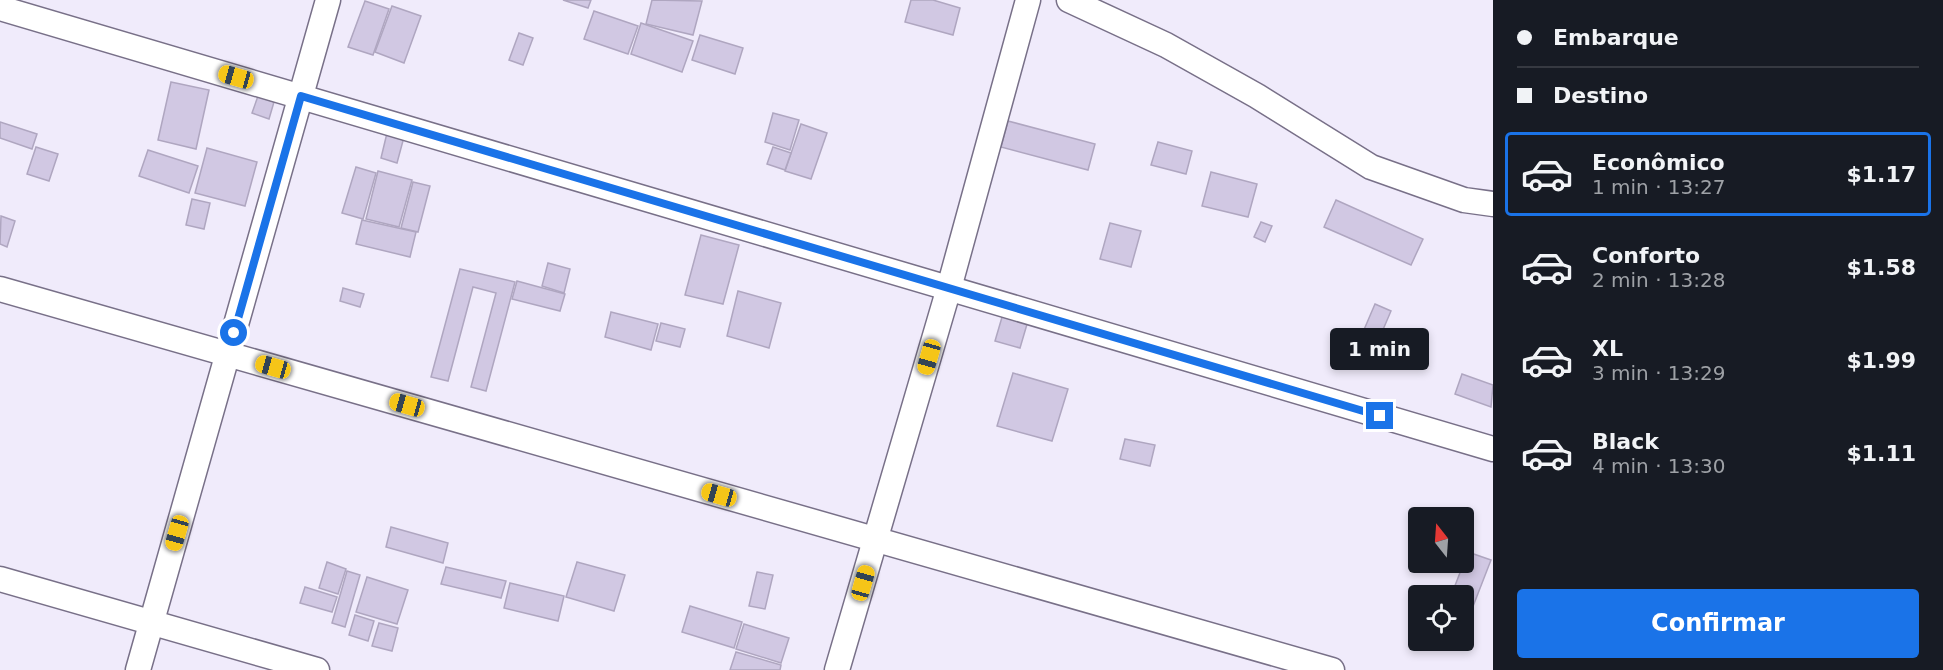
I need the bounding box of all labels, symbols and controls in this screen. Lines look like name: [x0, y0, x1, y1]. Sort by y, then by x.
text: Embarque: [1553, 25, 1679, 50]
car: [216, 63, 256, 91]
text: Destino: [1553, 83, 1648, 108]
icon: car: [1520, 147, 1574, 201]
text: Econômico: [1592, 150, 1725, 175]
text: $1.17: [1846, 162, 1916, 187]
text: 1 min · 13:27: [1592, 175, 1726, 199]
icon: car: [1520, 240, 1574, 294]
text: Conforto: [1592, 243, 1700, 268]
text: $1.58: [1846, 255, 1916, 280]
text: 2 min · 13:28: [1592, 268, 1726, 292]
route start: [220, 319, 247, 346]
callout: 1 min: [1330, 329, 1430, 371]
icon: car: [1520, 333, 1574, 387]
text: XL: [1592, 336, 1623, 361]
car: [915, 337, 943, 377]
text: 1 min: [1348, 337, 1411, 361]
text: $1.99: [1846, 348, 1916, 373]
car: [253, 353, 293, 381]
text: 3 min · 13:29: [1592, 361, 1726, 385]
car: [387, 391, 427, 419]
route end: [1366, 402, 1393, 429]
icon: car: [1520, 426, 1574, 480]
text: Black: [1592, 429, 1659, 454]
text: $1.11: [1846, 441, 1916, 466]
text: 4 min · 13:30: [1592, 454, 1726, 478]
car: [699, 481, 739, 509]
north arrow: [1408, 507, 1474, 573]
map controls: [1408, 507, 1474, 651]
car: [163, 513, 191, 553]
car: [849, 563, 877, 603]
button: locate: [1408, 585, 1474, 651]
button: Confirmar: [1517, 589, 1919, 658]

